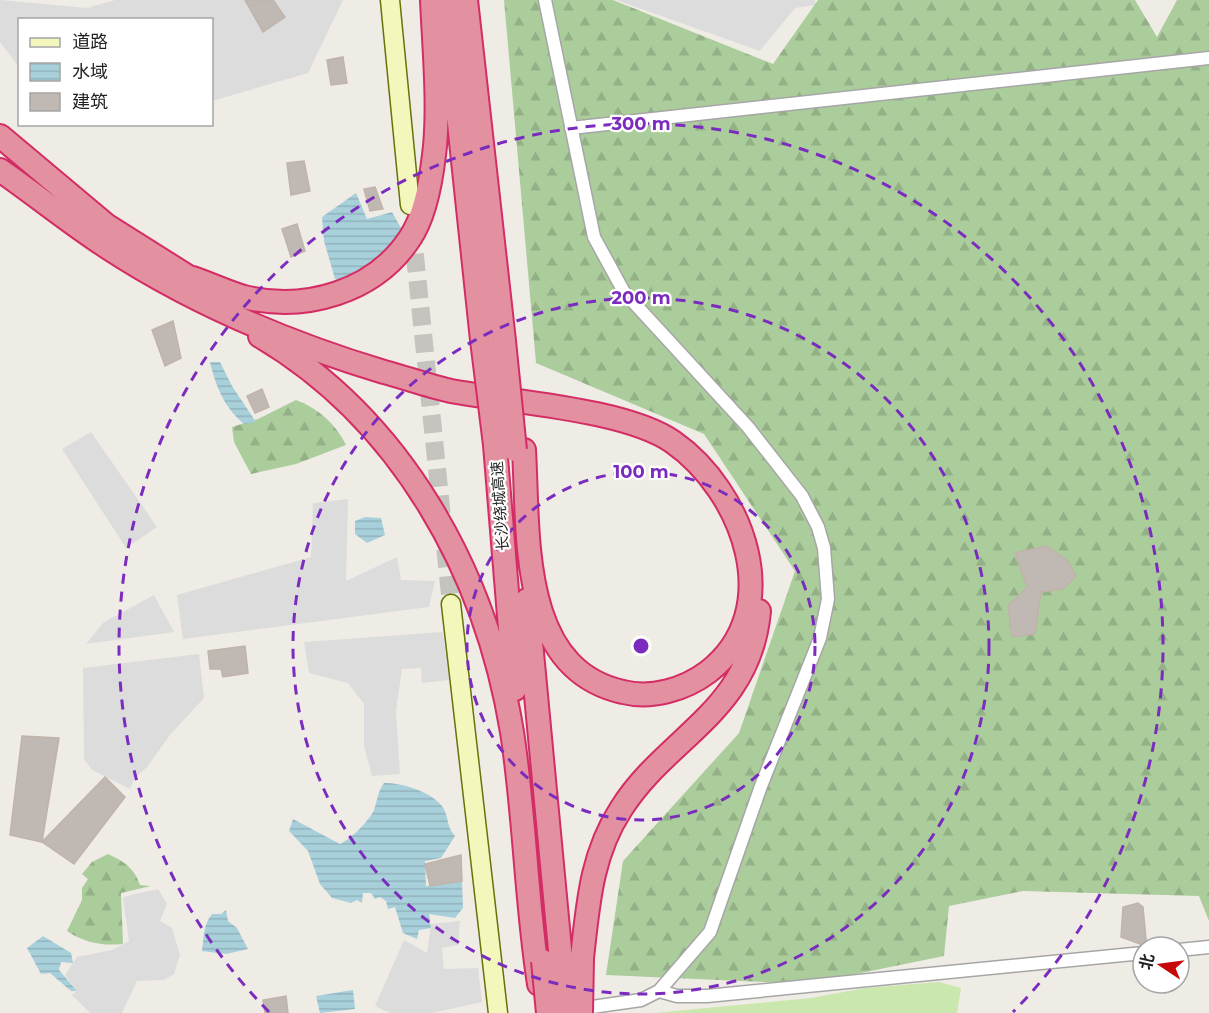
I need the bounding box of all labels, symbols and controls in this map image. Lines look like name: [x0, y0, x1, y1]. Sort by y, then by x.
legend: [18, 18, 213, 126]
text: 道路: [72, 31, 108, 53]
text: 水域: [72, 61, 108, 83]
text: 建筑: [72, 91, 108, 113]
text: 300 m: [610, 113, 671, 135]
text: 200 m: [611, 287, 671, 309]
street label: 长沙绕城高速: [487, 460, 512, 552]
text: 100 m: [613, 461, 669, 483]
centre of rings: [631, 636, 651, 656]
north arrow: [1131, 935, 1191, 995]
text: 北: [1136, 952, 1158, 972]

